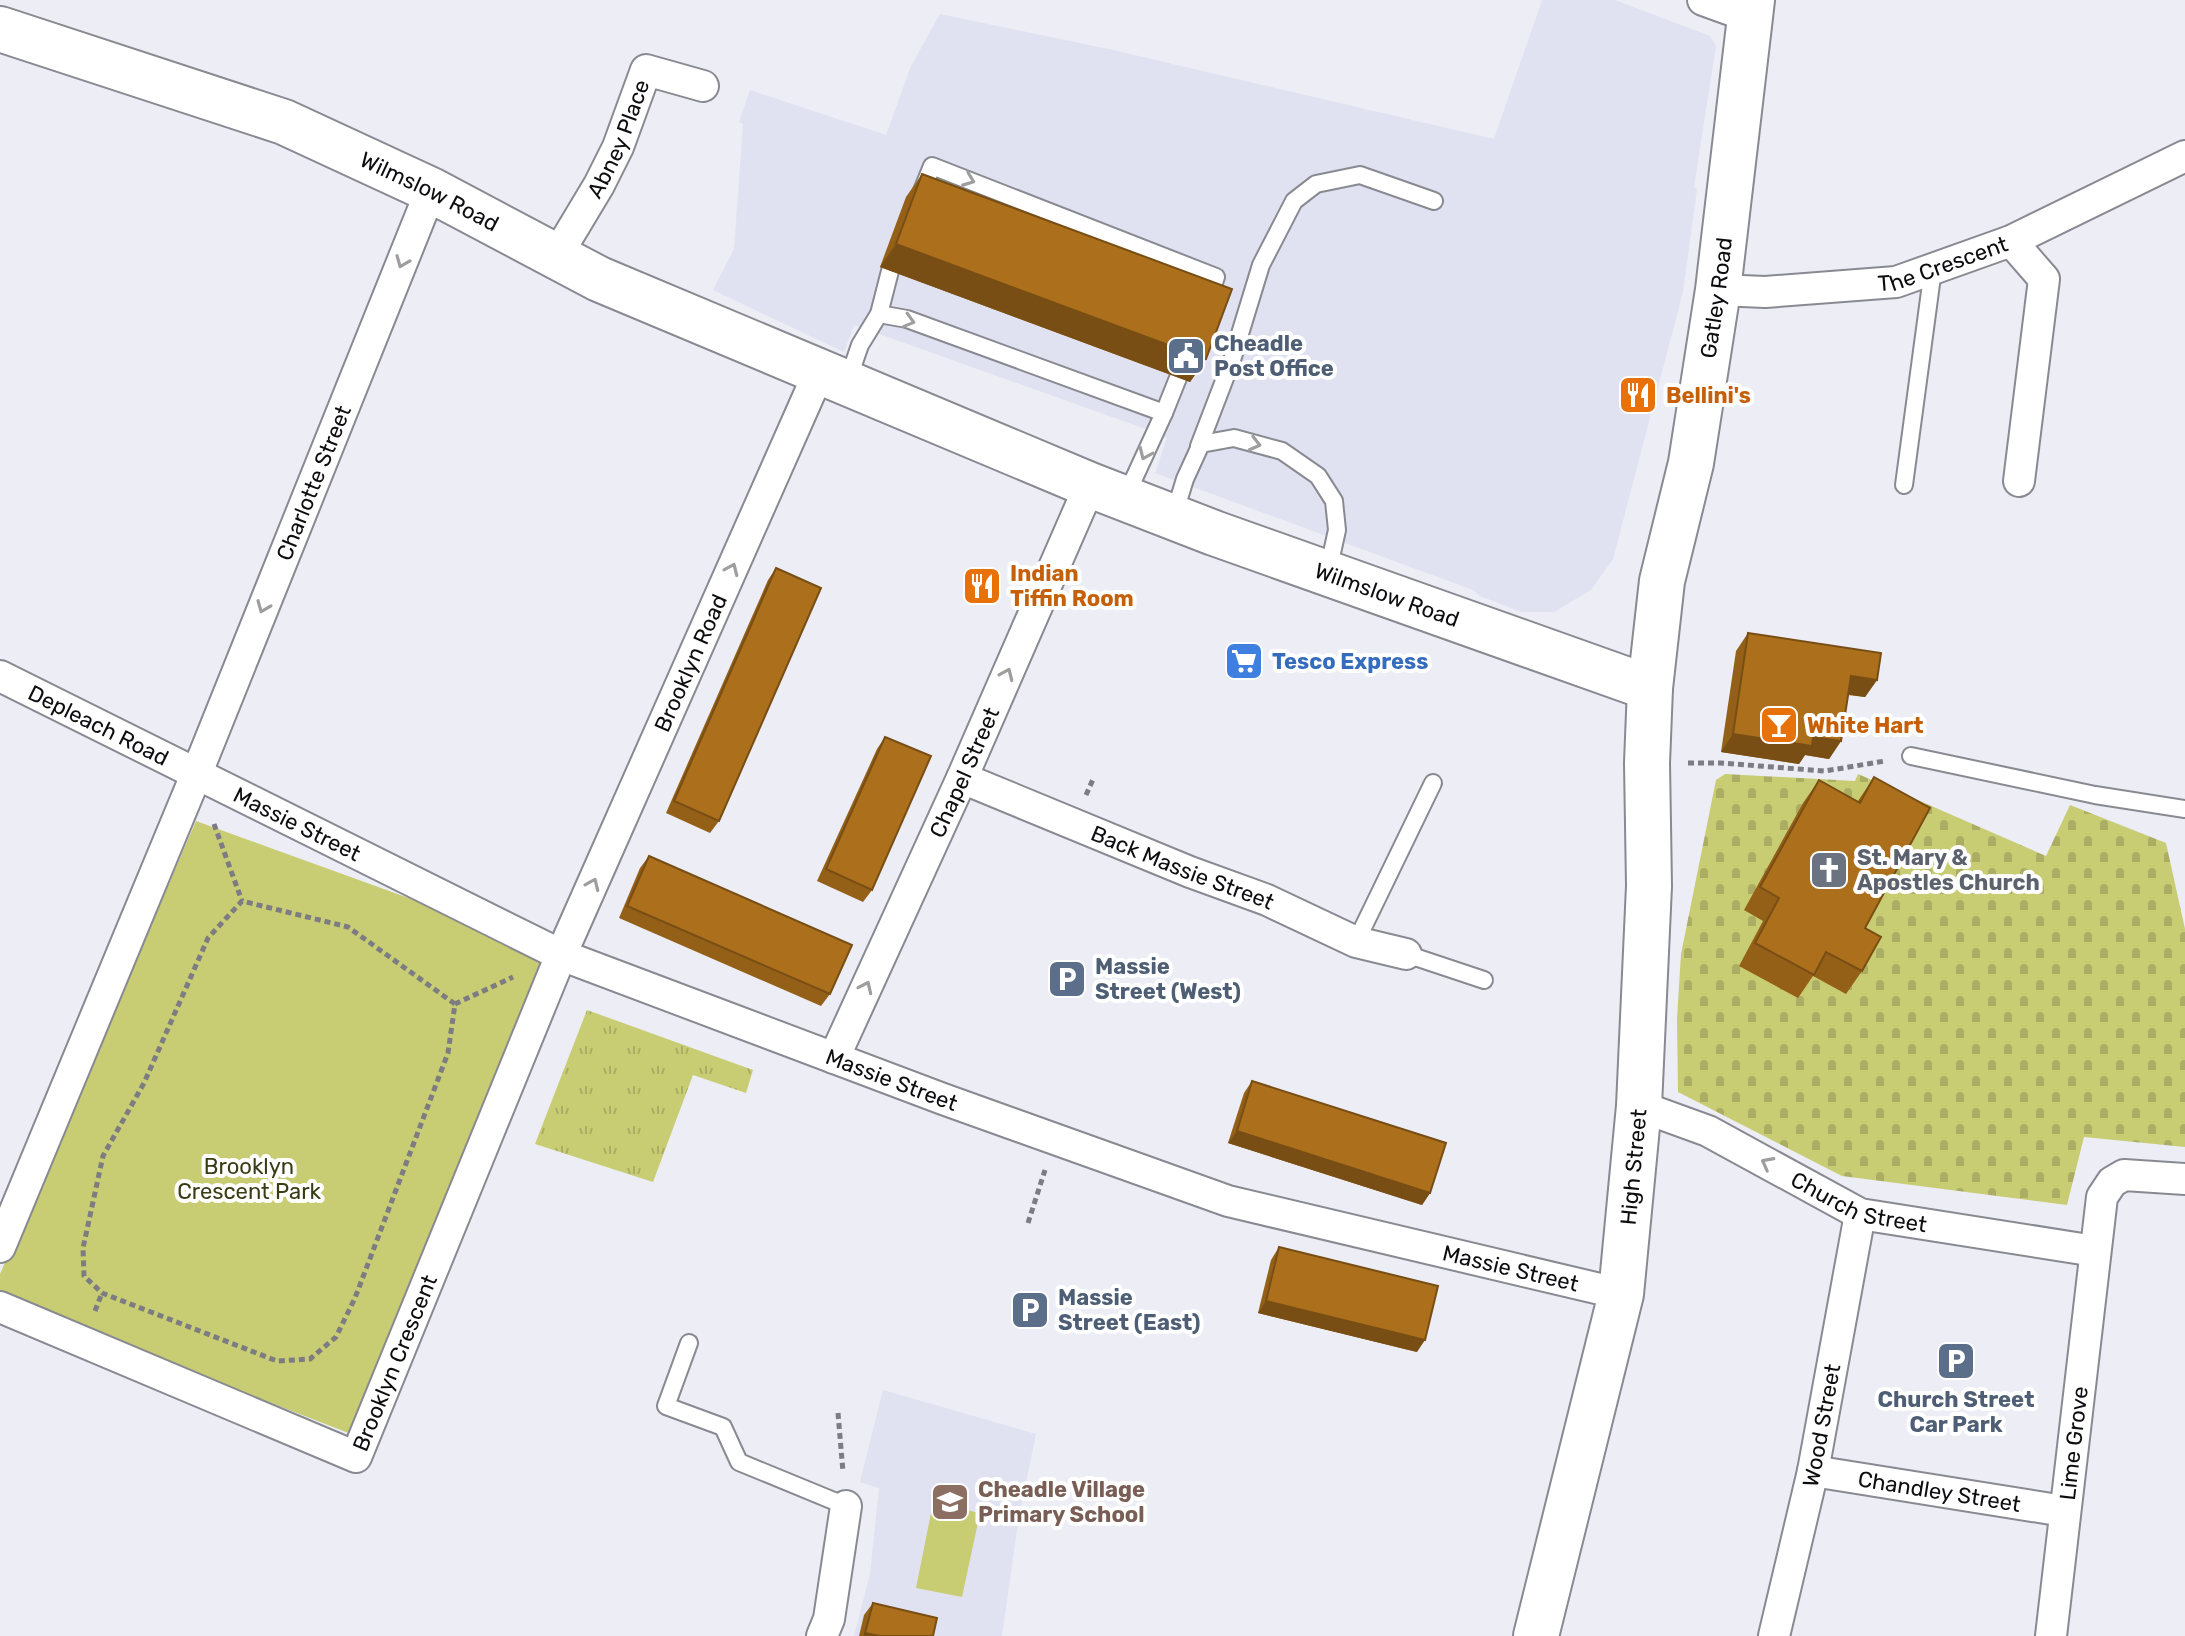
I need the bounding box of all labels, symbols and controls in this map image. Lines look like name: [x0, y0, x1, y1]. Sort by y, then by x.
street label: Abney Place: [581, 76, 655, 203]
street label: Wilmslow Road: [356, 146, 504, 237]
one-way arrow: [961, 170, 975, 187]
street label: The Crescent: [1877, 230, 2012, 297]
street label: Gatley Road: [1694, 236, 1738, 360]
one-way arrow: [395, 254, 411, 268]
one-way arrow: [902, 311, 915, 328]
place label: Cheadle Post Office: [1214, 330, 1334, 382]
public building icon: Cheadle Post Office: [1165, 335, 1207, 377]
restaurant icon: Bellini's: [1617, 374, 1659, 416]
place label: Bellini's: [1666, 382, 1751, 409]
street label: Charlotte Street: [270, 401, 357, 564]
one-way arrow: [1248, 434, 1262, 451]
one-way arrow: [1139, 446, 1155, 461]
street label: Wilmslow Road: [1311, 556, 1463, 633]
place label: Indian Tiffin Room: [1010, 560, 1134, 612]
one-way arrow: [722, 563, 738, 577]
restaurant icon: Indian Tiffin Room: [961, 565, 1003, 607]
street label: Brooklyn Road: [648, 590, 733, 736]
one-way arrow: [256, 599, 273, 613]
supermarket icon: Tesco Express: [1223, 640, 1265, 682]
place label: Tesco Express: [1272, 648, 1428, 675]
one-way arrow: [998, 668, 1014, 682]
street label: Depleach Road: [24, 679, 173, 771]
street label: Chapel Street: [923, 702, 1005, 842]
bar icon: White Hart: [1758, 704, 1800, 746]
place label: White Hart: [1807, 712, 1924, 739]
street label: Massie Street: [229, 781, 366, 867]
street label: Back Massie Street: [1087, 819, 1279, 915]
place label: St. Mary & Apostles Church: [1857, 844, 2040, 896]
church icon: St. Mary & Apostles Church: [1808, 849, 1850, 891]
one-way arrow: [583, 878, 599, 892]
place label: Massie Street (West): [1095, 953, 1241, 1005]
parking icon: Massie Street (West): [1046, 958, 1088, 1000]
one-way arrow: [857, 981, 873, 996]
street label: Massie Street: [822, 1043, 962, 1117]
street label: High Street: [1614, 1107, 1652, 1226]
park label: Brooklyn Crescent Park: [177, 1153, 322, 1205]
one-way arrow: [1760, 1158, 1775, 1173]
street label: Church Street: [1786, 1165, 1929, 1238]
street label: Massie Street: [1440, 1239, 1582, 1297]
street label: Brooklyn Crescent: [346, 1270, 443, 1455]
place label: Massie Street (East): [1058, 1284, 1201, 1336]
parking icon: Massie Street (East): [1009, 1289, 1051, 1331]
parking icon: Church Street Car Park: [1935, 1340, 1977, 1382]
street label: Wood Street: [1796, 1361, 1846, 1490]
street label: Lime Grove: [2053, 1385, 2093, 1502]
place label: Church Street Car Park: [1878, 1386, 2034, 1438]
street label: Chandley Street: [1856, 1465, 2023, 1517]
place label: Cheadle Village Primary School: [978, 1476, 1145, 1528]
school or university icon: Cheadle Village Primary School: [929, 1481, 971, 1523]

